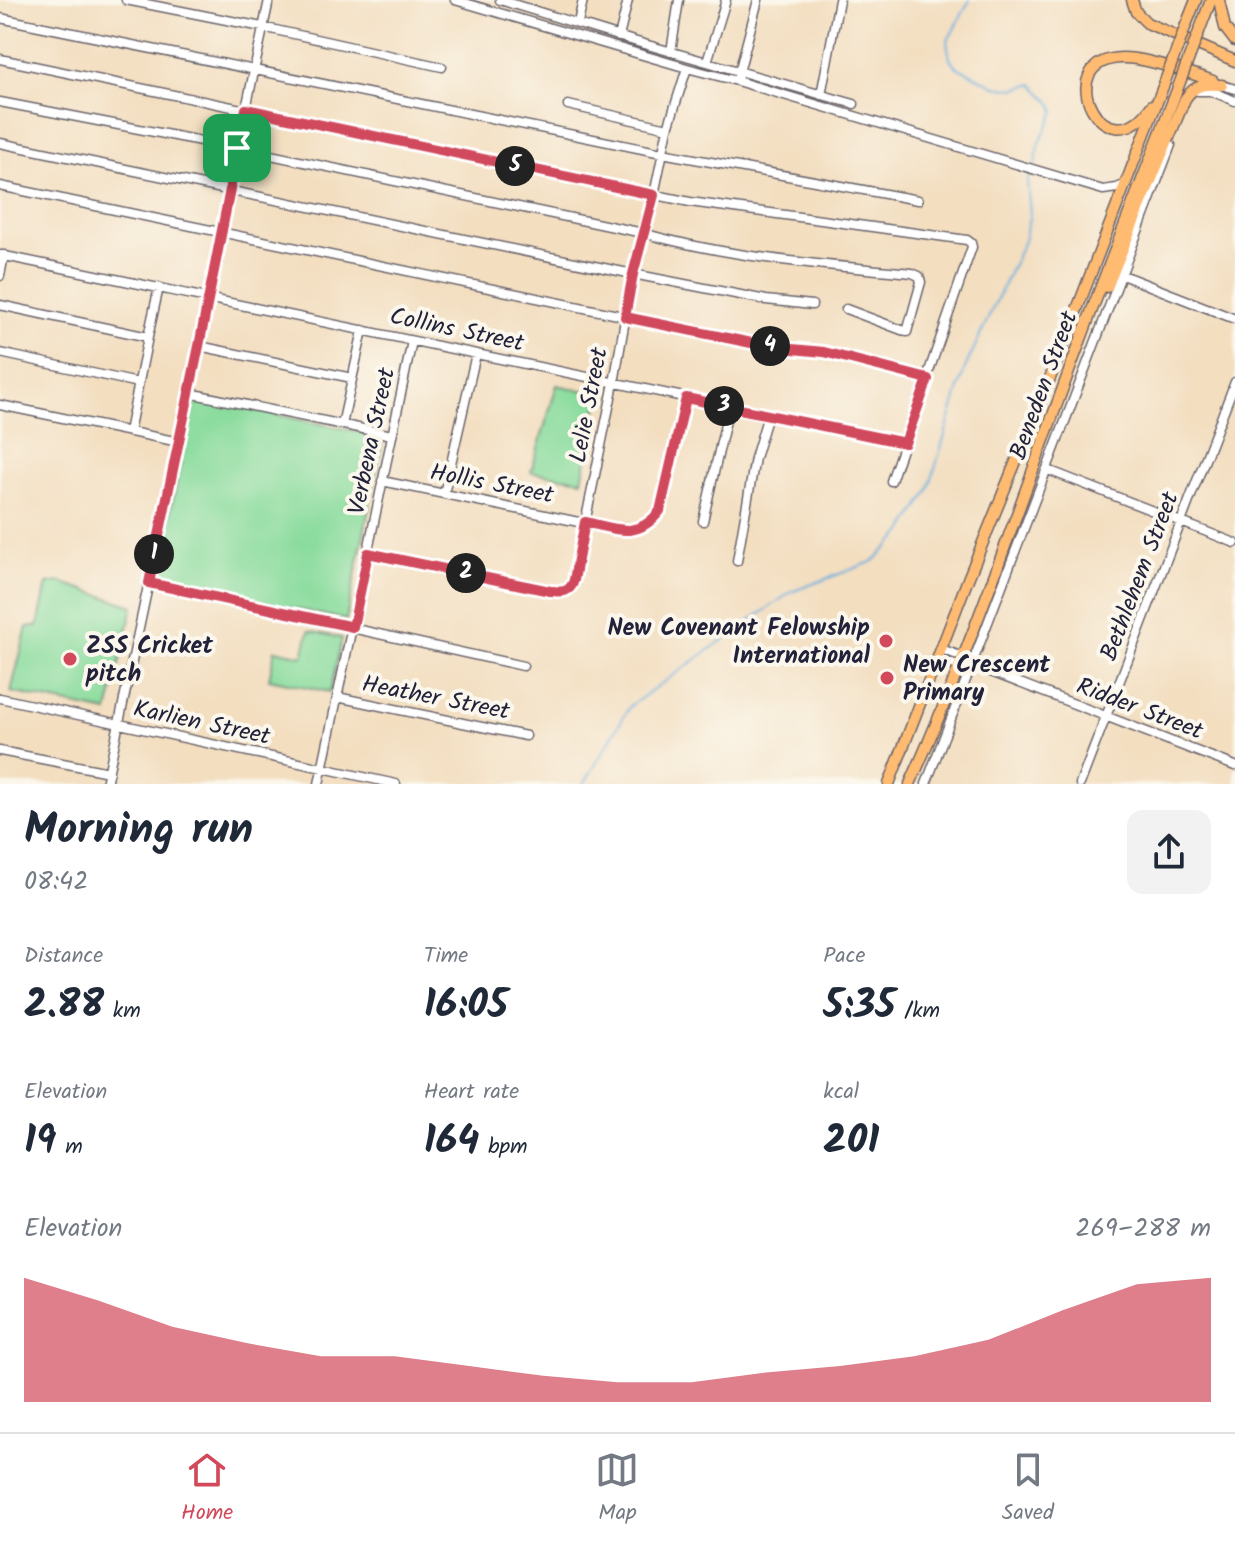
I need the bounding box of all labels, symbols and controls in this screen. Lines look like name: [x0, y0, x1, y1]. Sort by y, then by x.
pin: [203, 114, 271, 182]
icon: arrive: [215, 126, 259, 170]
pin: 5: [495, 146, 535, 186]
text: 5: [509, 148, 521, 183]
street label: Collins Street: [386, 297, 528, 364]
street label: Beneden Street: [999, 305, 1090, 465]
pin: 4: [750, 326, 790, 366]
text: 4: [764, 328, 776, 363]
street label: Lelie Street: [559, 344, 620, 466]
street label: Verbena Street: [338, 363, 407, 518]
pin: 3: [704, 386, 744, 426]
text: 3: [718, 388, 730, 423]
street label: Hollis Street: [427, 453, 558, 516]
street label: Bethlehem Street: [1090, 486, 1191, 667]
pin: 1: [134, 534, 174, 574]
text: 1: [151, 536, 157, 571]
pin: 2: [446, 553, 486, 593]
text: 2: [460, 555, 472, 590]
place label: New Covenant Felowship International: [607, 609, 871, 676]
place label: ZSS Cricket pitch: [85, 627, 214, 694]
marker: New Covenant Felowship International: [877, 632, 895, 650]
place label: New Crescent Primary: [903, 646, 1051, 713]
marker: ZSS Cricket pitch: [61, 650, 79, 668]
street label: Heather Street: [359, 665, 514, 732]
street label: Ridder Street: [1070, 667, 1209, 752]
marker: New Crescent Primary: [878, 669, 896, 687]
street label: Karlien Street: [130, 690, 274, 757]
text: Morning run: [24, 796, 253, 866]
button: share: [1127, 810, 1211, 894]
text: 08:42: [24, 861, 88, 903]
text: Distance: [24, 939, 103, 974]
text: Time: [424, 939, 468, 974]
text: Pace: [823, 939, 865, 974]
text: 2.88: [24, 974, 104, 1038]
text: 16:05: [424, 974, 508, 1038]
text: 5:35: [823, 974, 896, 1038]
text: km: [104, 994, 141, 1029]
text: /km: [896, 994, 940, 1029]
text: Elevation: [24, 1075, 107, 1110]
text: Heart rate: [424, 1075, 519, 1110]
text: kcal: [823, 1075, 859, 1110]
text: 19: [24, 1110, 56, 1174]
text: 164: [424, 1110, 479, 1174]
text: 201: [823, 1110, 879, 1174]
text: m: [56, 1130, 83, 1165]
text: bpm: [479, 1130, 528, 1165]
text: Elevation: [24, 1208, 122, 1250]
text: 269–288 m: [1075, 1208, 1211, 1250]
tab: Home: [181, 1448, 233, 1531]
tab: Map: [595, 1448, 639, 1531]
tab: Saved: [1002, 1448, 1054, 1531]

